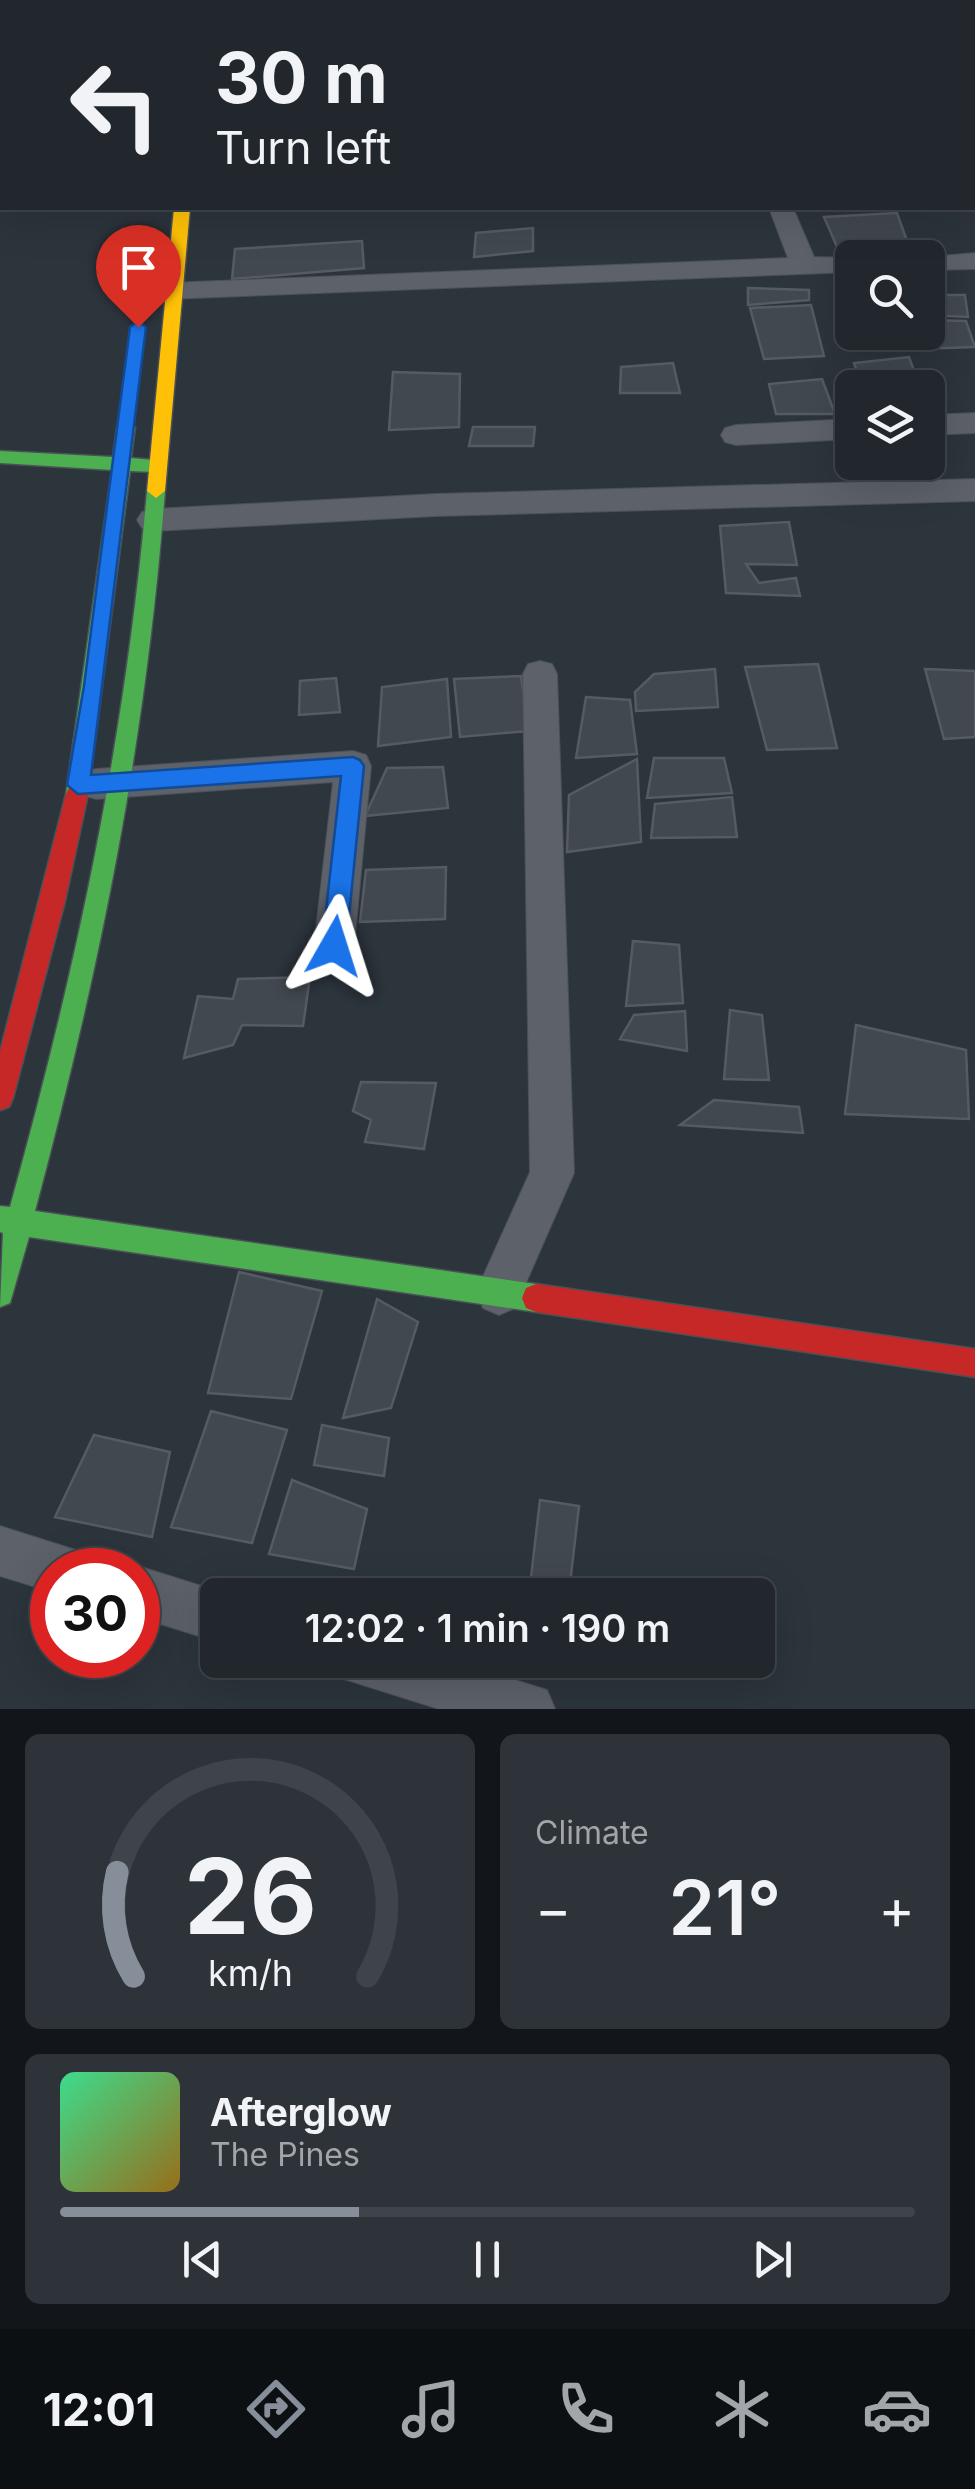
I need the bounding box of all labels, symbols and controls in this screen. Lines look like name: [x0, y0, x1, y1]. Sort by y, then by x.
text: 30 m: [215, 35, 388, 120]
icon: left: [50, 40, 180, 170]
text: Turn left: [215, 120, 391, 175]
pin: [96, 225, 181, 328]
icon: arrive: [111, 240, 166, 295]
map controls: [835, 240, 945, 480]
button: search: [835, 240, 945, 350]
button: layers: [835, 370, 945, 480]
position arrow: [282, 894, 386, 998]
speed limit sign: 30: [30, 1548, 160, 1678]
text: 12:02 · 1 min · 190 m: [305, 1605, 670, 1651]
text: Climate: [535, 1813, 649, 1852]
text: 26: [183, 1833, 317, 1959]
text: 21°: [669, 1862, 781, 1953]
text: −: [535, 1876, 571, 1942]
text: +: [879, 1876, 915, 1942]
text: km/h: [208, 1951, 292, 1995]
text: Afterglow: [210, 2089, 392, 2135]
text: The Pines: [210, 2135, 360, 2174]
icon: previous: [175, 2232, 230, 2287]
icon: pause: [460, 2232, 515, 2287]
icon: next: [745, 2232, 800, 2287]
icon: directions: [241, 2374, 311, 2444]
icon: music: [396, 2374, 466, 2444]
icon: phone: [551, 2374, 621, 2444]
icon: climate: [707, 2374, 777, 2444]
icon: car: [862, 2374, 932, 2444]
text: 12:01: [43, 2382, 155, 2437]

